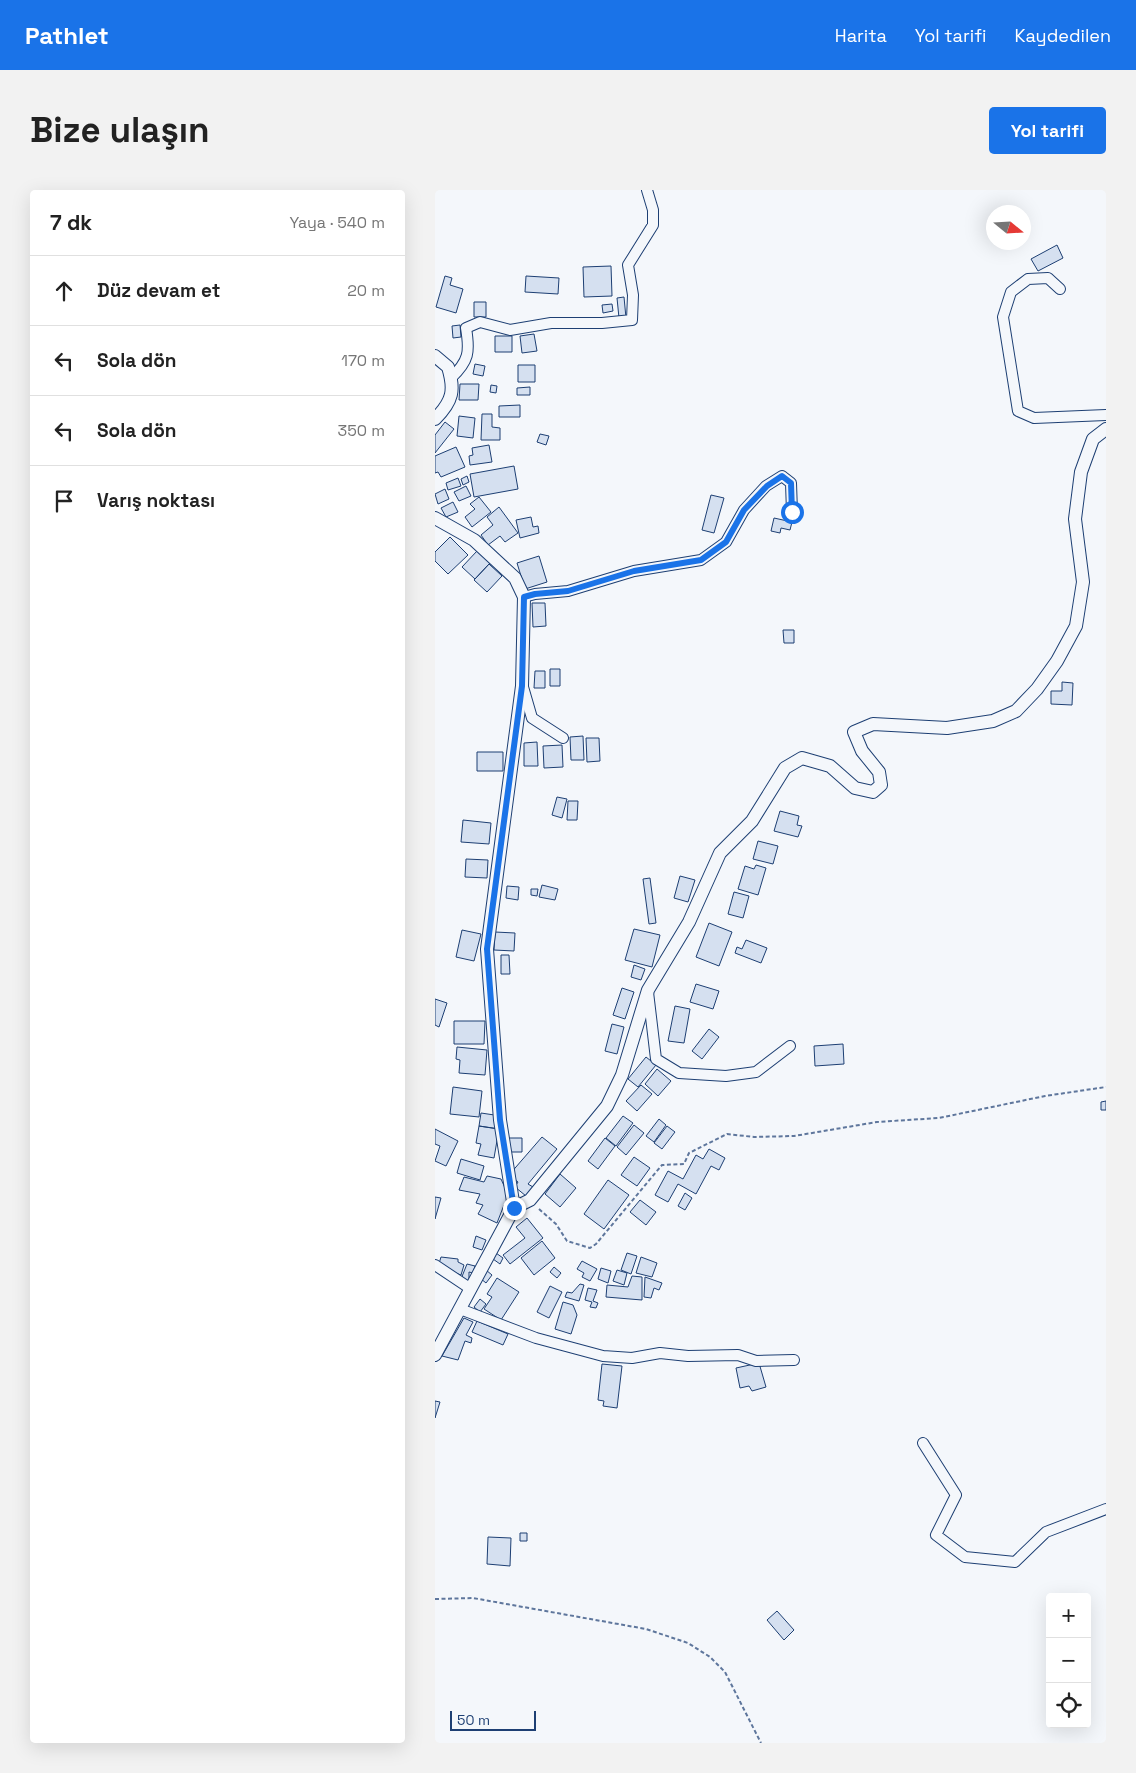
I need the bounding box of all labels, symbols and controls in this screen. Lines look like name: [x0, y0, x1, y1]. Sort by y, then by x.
text: Pathlet: [25, 20, 109, 51]
text: Harita: [835, 24, 887, 47]
text: Yol tarifi: [915, 24, 987, 47]
text: Kaydedilen: [1015, 24, 1111, 47]
button: Yol tarifi: [989, 107, 1106, 154]
text: Bize ulaşın: [30, 108, 210, 152]
north arrow: [986, 205, 1031, 250]
text: 7 dk: [50, 209, 92, 236]
text: Yaya · 540 m: [290, 212, 385, 233]
icon: ahead: [50, 277, 78, 305]
text: Düz devam et: [97, 278, 220, 303]
text: 20 m: [347, 280, 385, 301]
icon: left: [50, 347, 78, 375]
text: Sola dön: [97, 348, 176, 373]
text: 170 m: [341, 350, 385, 371]
icon: left: [50, 417, 78, 445]
text: Sola dön: [97, 418, 176, 443]
text: 350 m: [338, 420, 385, 441]
icon: arrive: [50, 487, 78, 515]
text: Varış noktası: [97, 488, 215, 513]
route start: [781, 501, 804, 524]
route end: [503, 1197, 526, 1220]
map controls: [1046, 1593, 1091, 1728]
button: +: [1046, 1593, 1091, 1638]
button: −: [1046, 1638, 1091, 1683]
button: locate: [1046, 1683, 1091, 1728]
scale bar: [450, 1708, 536, 1731]
text: 50 m: [457, 1711, 490, 1729]

